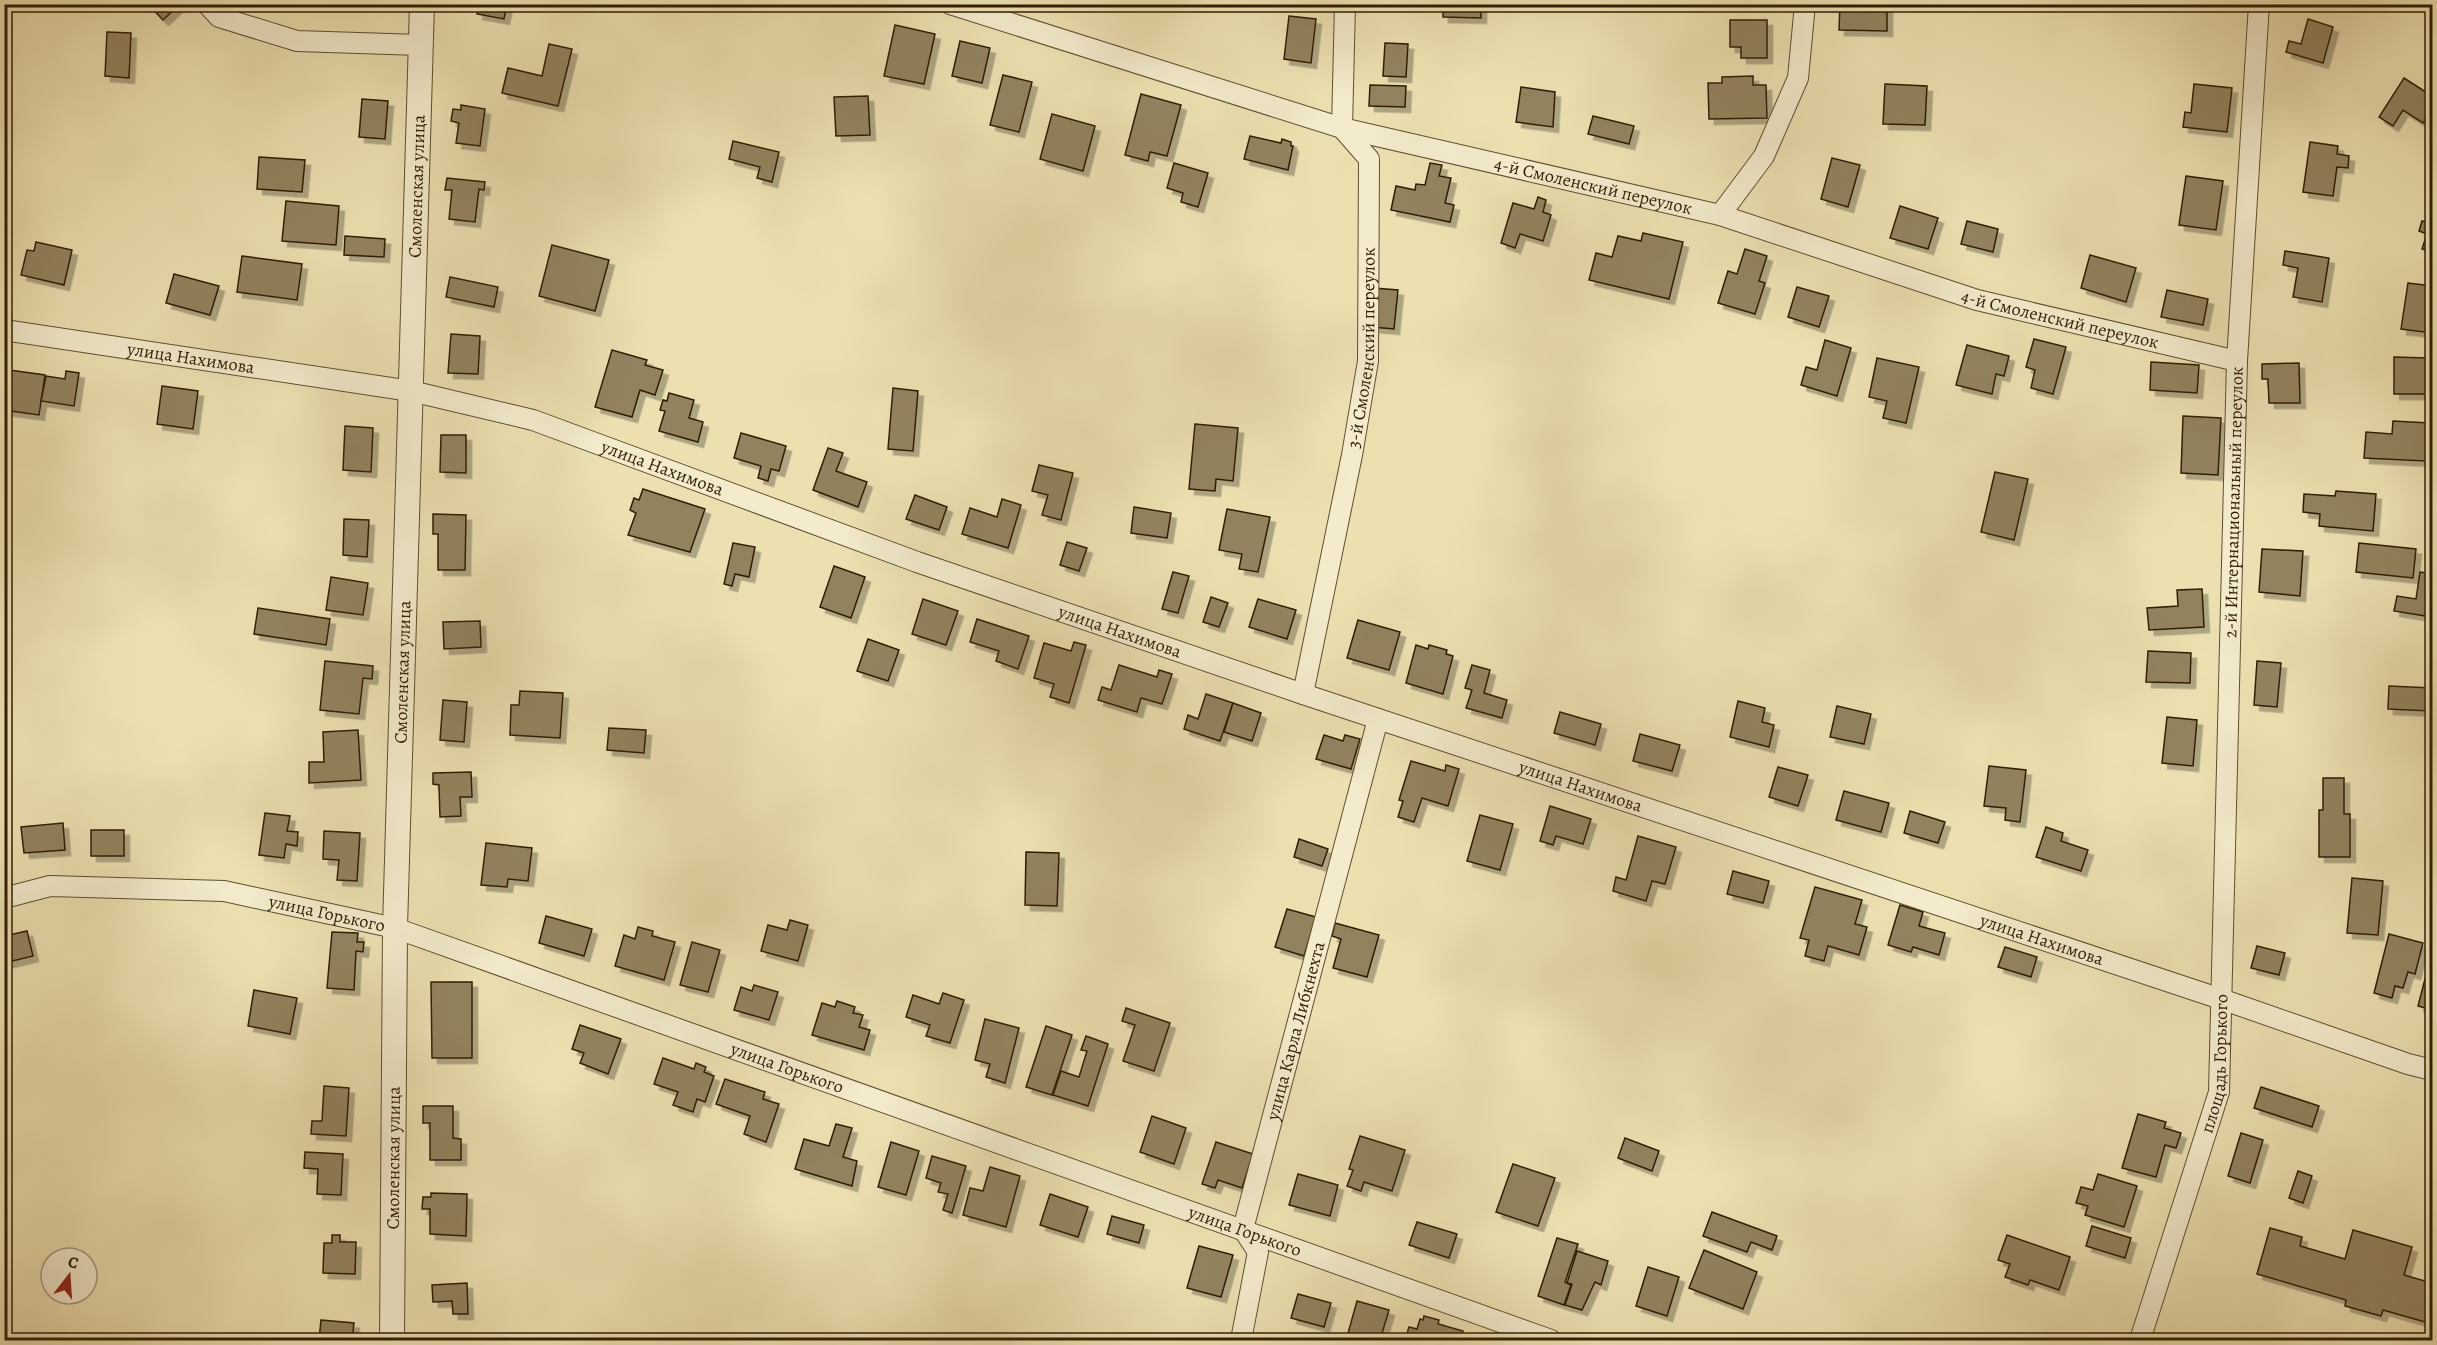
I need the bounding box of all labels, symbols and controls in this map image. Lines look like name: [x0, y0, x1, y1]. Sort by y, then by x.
street label: Смоленская улица: [403, 114, 431, 258]
street label: 4-й Смоленский переулок: [1492, 151, 1695, 220]
street label: 3-й Смоленский переулок: [1341, 247, 1381, 450]
street label: 4-й Смоленский переулок: [1958, 284, 2161, 354]
street label: улица Нахимова: [125, 336, 257, 380]
street label: 2-й Интернациональный переулок: [2218, 366, 2249, 638]
street label: улица Нахимова: [597, 434, 728, 502]
street label: улица Нахимова: [1054, 599, 1185, 664]
street label: Смоленская улица: [388, 600, 417, 744]
street label: улица Нахимова: [1515, 754, 1646, 818]
street label: улица Горького: [266, 889, 387, 938]
street label: улица Нахимова: [1976, 908, 2107, 971]
street label: улица Карла Либкнехта: [1260, 938, 1331, 1124]
street label: площадь Горького: [2195, 994, 2233, 1136]
street label: улица Горького: [727, 1036, 847, 1099]
street label: Смоленская улица: [381, 1086, 406, 1230]
street label: улица Горького: [1184, 1199, 1305, 1262]
north arrow: [39, 1246, 99, 1306]
text: С: [65, 1251, 81, 1275]

